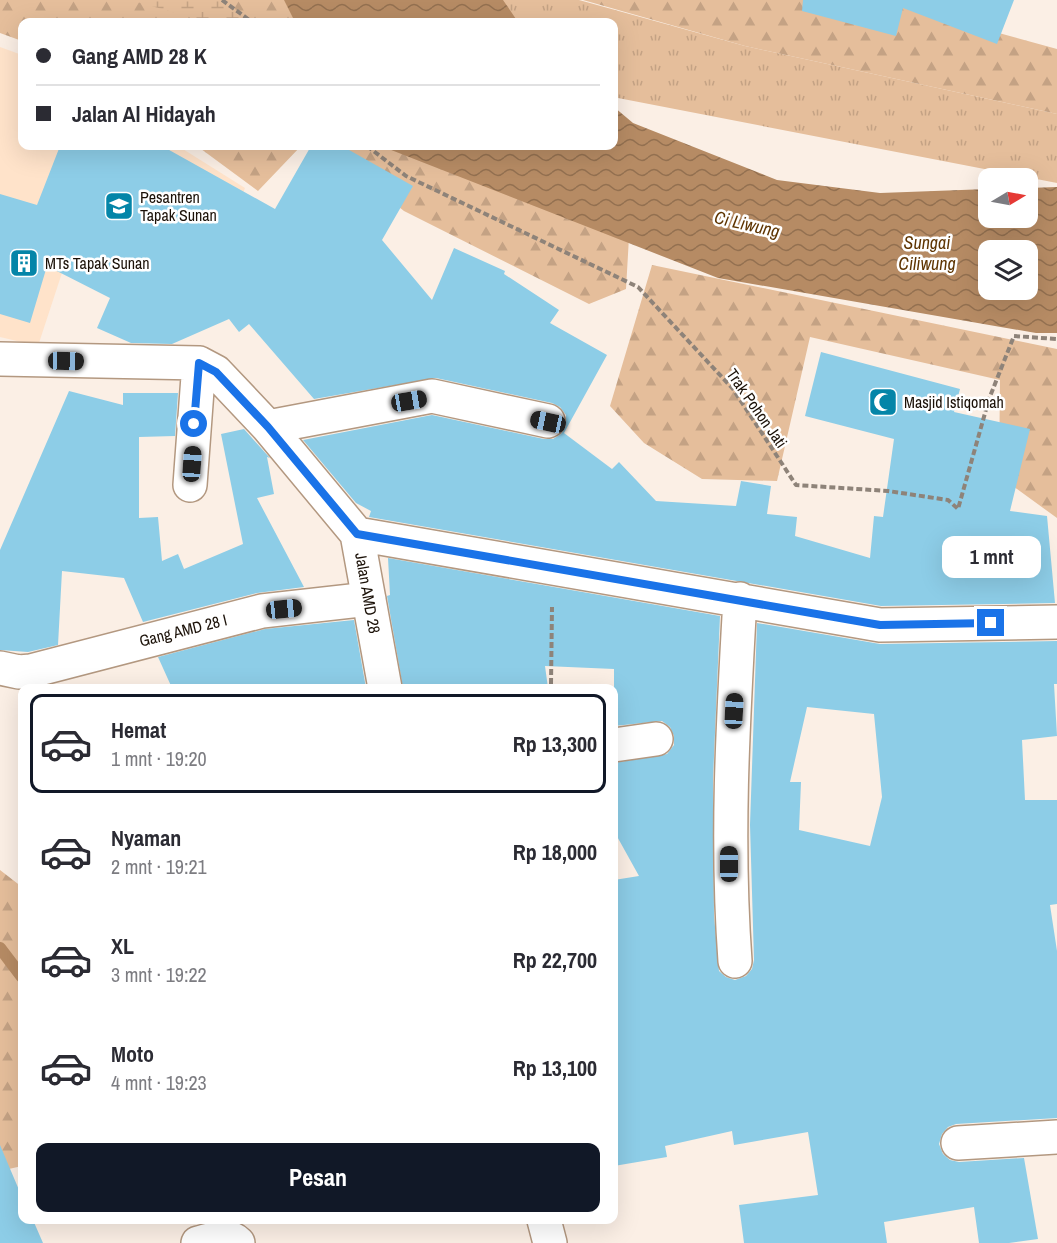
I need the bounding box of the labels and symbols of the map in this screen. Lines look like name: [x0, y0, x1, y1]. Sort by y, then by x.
north arrow: [978, 168, 1038, 228]
place label: Pesantren Tapak Sunan: [140, 186, 217, 226]
school or university icon: Pesantren Tapak Sunan: [103, 190, 135, 222]
water label: Ci Liwung: [712, 204, 782, 244]
water label: Sungai Ciliwung: [898, 230, 956, 276]
building icon: MTs Tapak Sunan: [8, 247, 40, 279]
place label: MTs Tapak Sunan: [45, 252, 150, 274]
car: [48, 352, 84, 370]
street label: Trak Pohon Jati: [722, 364, 792, 452]
mosque icon: Masjid Istiqomah: [867, 386, 899, 418]
car: [390, 389, 428, 413]
place label: Masjid Istiqomah: [904, 391, 1004, 413]
car: [529, 409, 567, 435]
route start: [180, 410, 207, 437]
car: [182, 445, 202, 483]
callout: 1 mnt: [942, 536, 1040, 578]
street label: Jalan AMD 28: [350, 551, 386, 635]
car: [265, 598, 303, 620]
street label: Gang AMD 28 I: [137, 608, 229, 652]
route end: [977, 609, 1004, 636]
car: [724, 693, 744, 729]
car: [720, 846, 738, 882]

